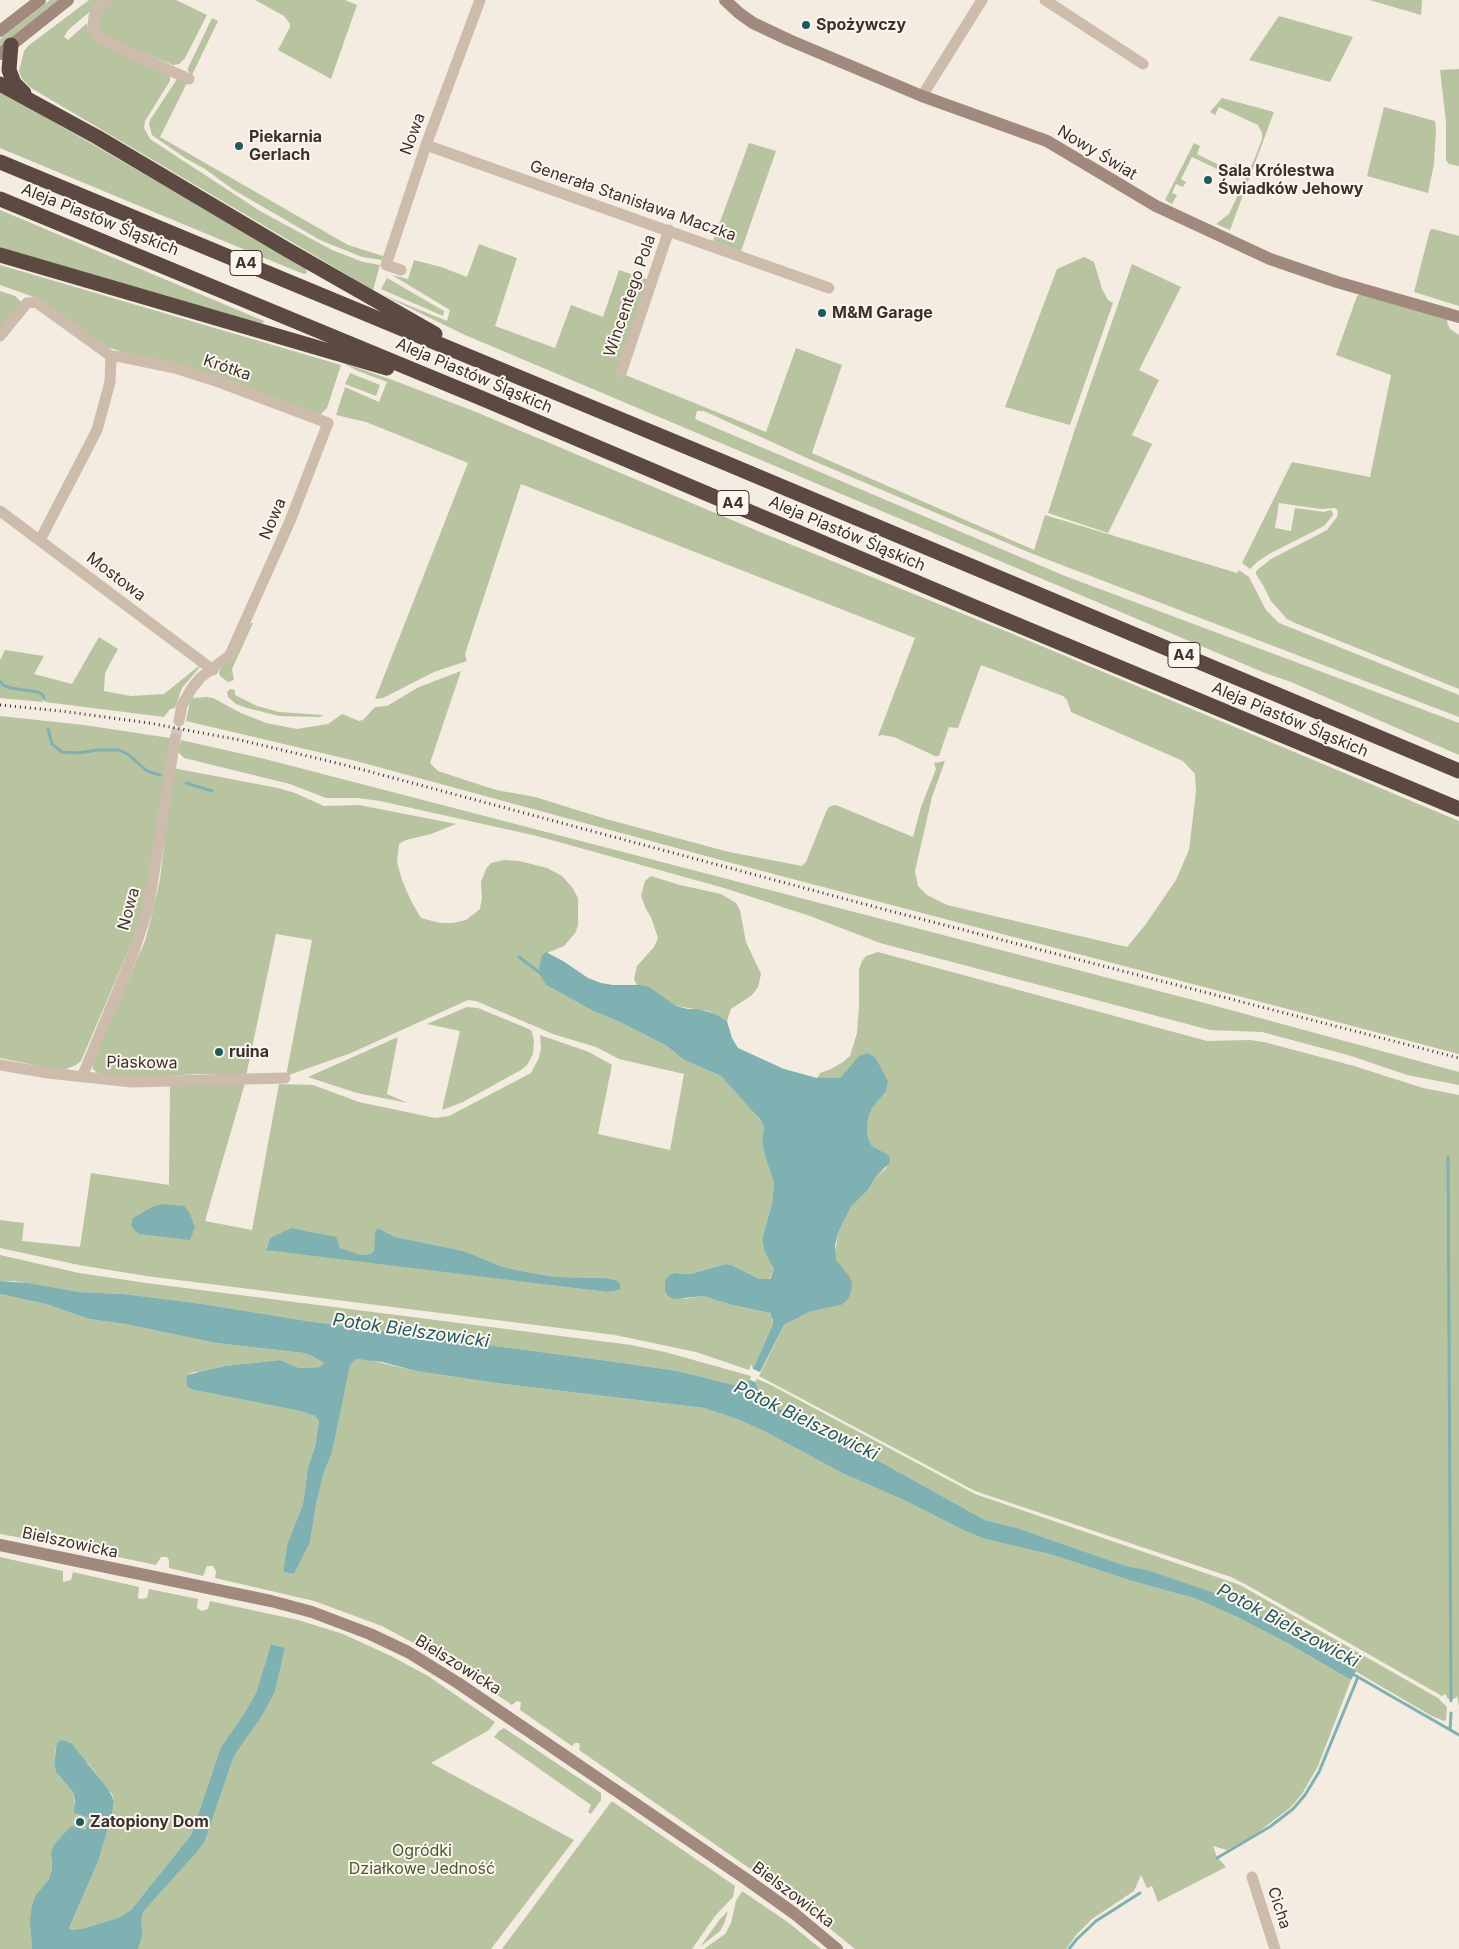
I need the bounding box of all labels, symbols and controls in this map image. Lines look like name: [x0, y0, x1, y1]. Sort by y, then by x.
place label: Spożywczy: [816, 15, 906, 35]
marker: Spożywczy: [800, 19, 812, 31]
street label: Nowa: [397, 110, 429, 158]
street label: Nowy Świat: [1054, 122, 1140, 184]
place label: Piekarnia Gerlach: [249, 127, 322, 165]
marker: Piekarnia Gerlach: [233, 140, 245, 152]
street label: Generała Stanisława Maczka: [527, 157, 739, 245]
place label: Sala Królestwa Świadków Jehowy: [1218, 161, 1363, 199]
marker: Sala Królestwa Świadków Jehowy: [1202, 174, 1214, 186]
street label: Aleja Piastów Śląskich: [19, 180, 181, 260]
street label: Wincentego Pola: [600, 232, 660, 360]
road number: A4: [230, 250, 262, 276]
place label: M&M Garage: [832, 303, 933, 323]
marker: M&M Garage: [816, 307, 828, 319]
street label: Aleja Piastów Śląskich: [393, 334, 555, 418]
street label: Krótka: [201, 351, 253, 385]
road number: A4: [717, 490, 749, 516]
street label: Aleja Piastów Śląskich: [766, 492, 928, 576]
street label: Nowa: [256, 495, 290, 543]
street label: Mostowa: [83, 549, 149, 605]
road number: A4: [1168, 642, 1200, 668]
street label: Aleja Piastów Śląskich: [1209, 678, 1371, 762]
street label: Nowa: [114, 886, 144, 932]
place label: ruina: [229, 1042, 269, 1062]
marker: ruina: [213, 1046, 225, 1058]
street label: Piaskowa: [106, 1053, 178, 1073]
water label: Potok Bielszowicki: [331, 1309, 491, 1353]
water label: Potok Bielszowicki: [730, 1377, 882, 1465]
street label: Bielszowicka: [20, 1523, 120, 1563]
water label: Potok Bielszowicki: [1213, 1579, 1363, 1673]
street label: Bielszowicka: [411, 1631, 505, 1699]
place label: Zatopiony Dom: [90, 1812, 209, 1832]
marker: Zatopiony Dom: [74, 1816, 86, 1828]
park label: Ogródki Działkowe Jedność: [349, 1841, 495, 1879]
street label: Bielszowicka: [748, 1858, 838, 1932]
street label: Cicha: [1263, 1885, 1295, 1931]

